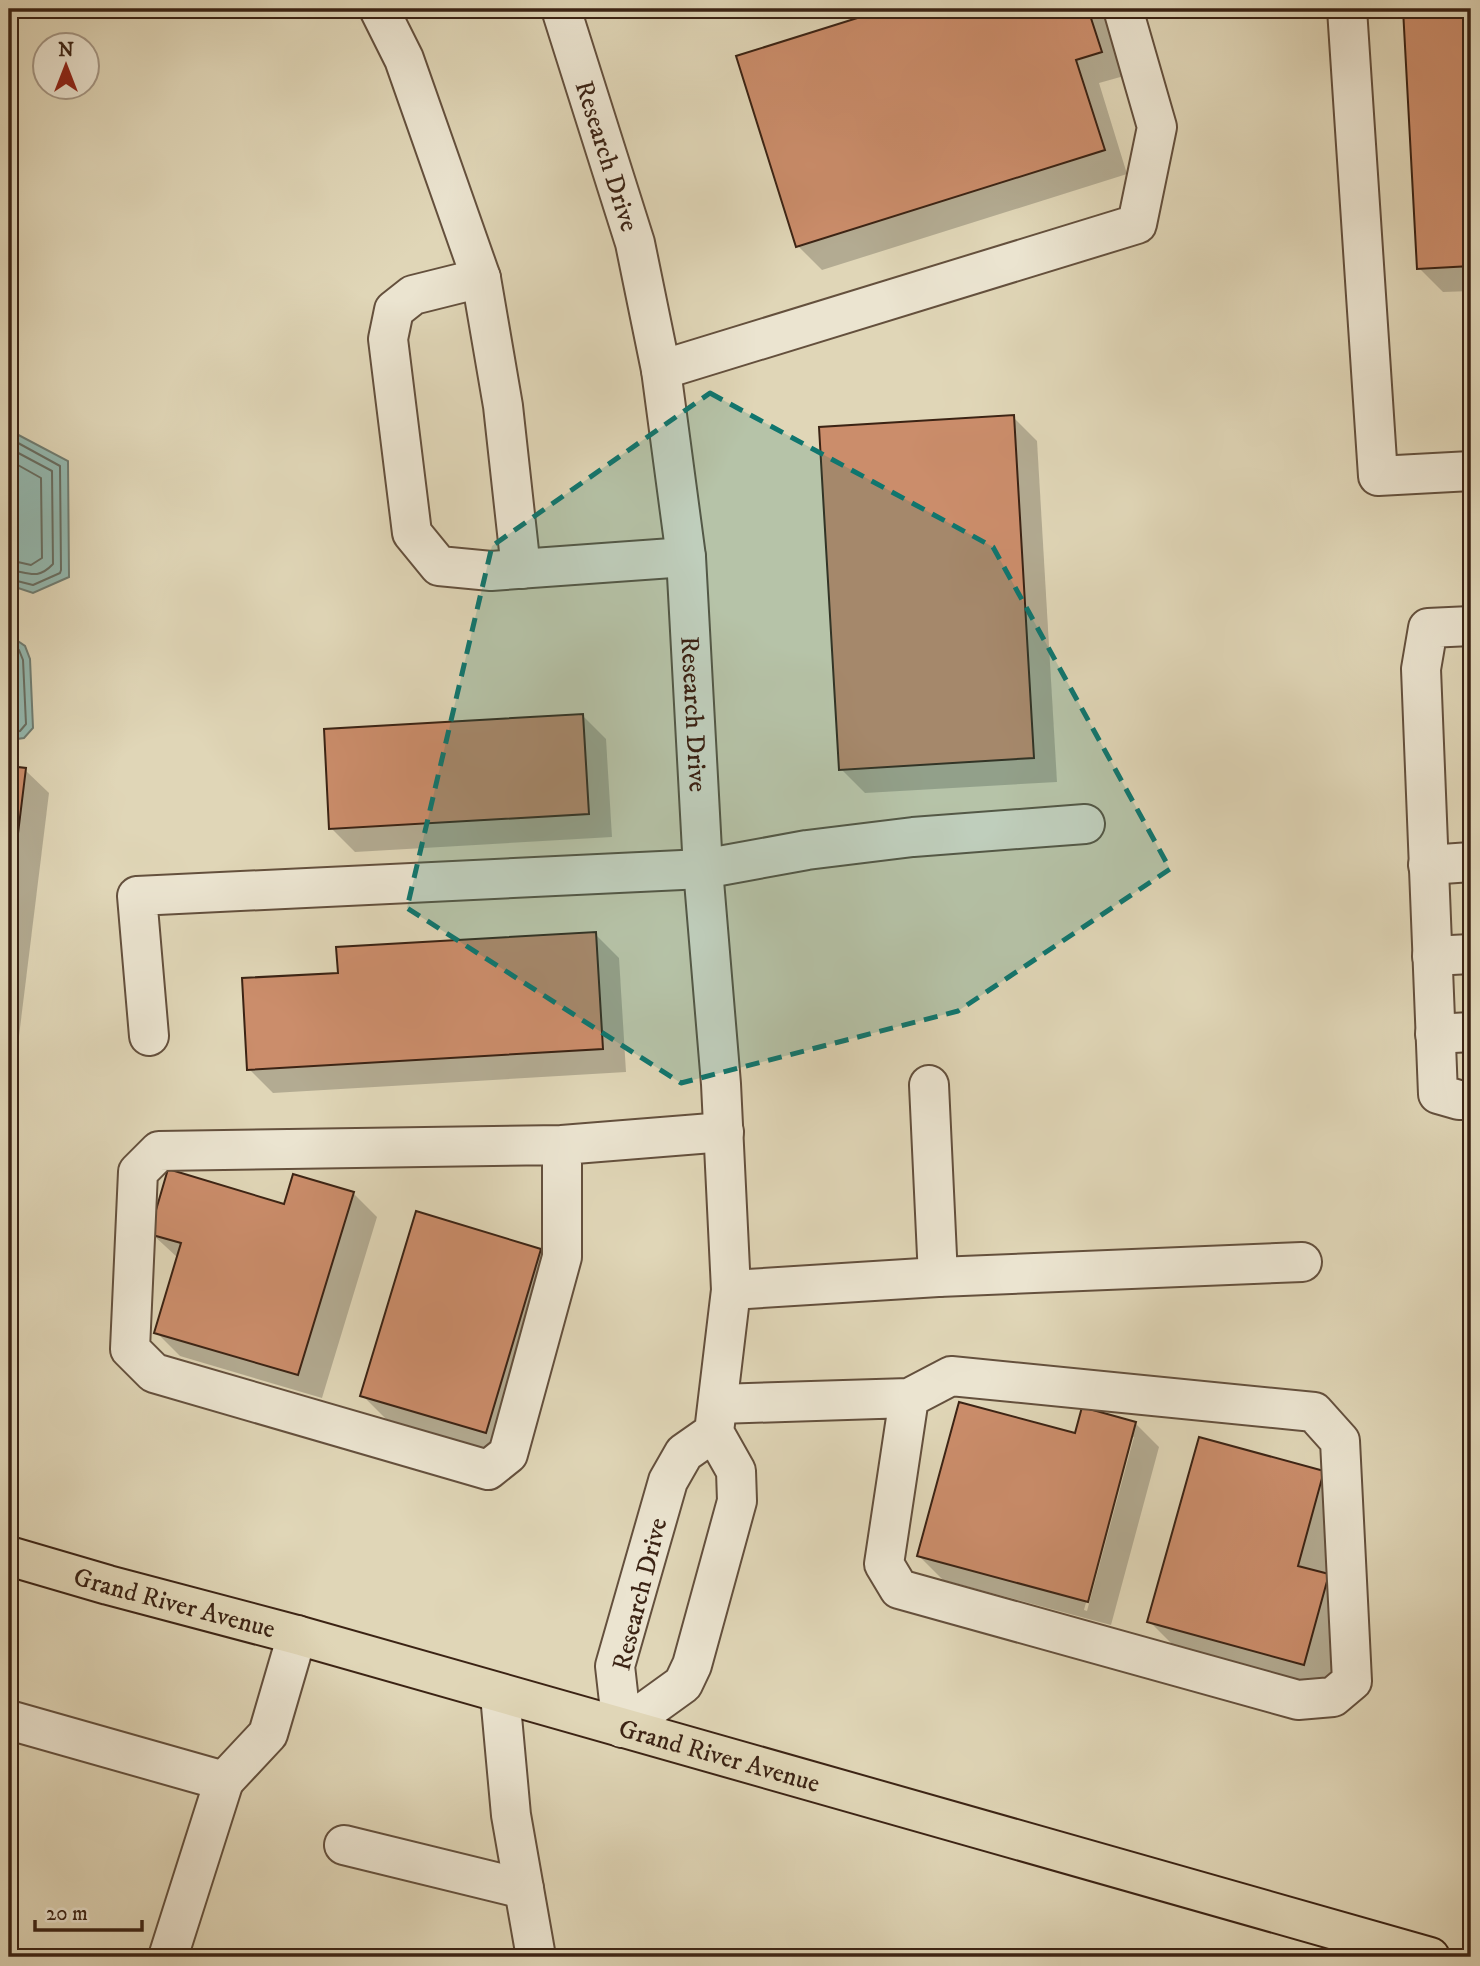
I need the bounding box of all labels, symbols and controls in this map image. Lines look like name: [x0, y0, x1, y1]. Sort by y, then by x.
north arrow: [32, 32, 102, 102]
text: N: [58, 39, 74, 62]
street label: Research Drive: [567, 77, 645, 236]
street label: Research Drive: [672, 635, 714, 793]
street label: Research Drive: [606, 1515, 675, 1674]
street label: Grand River Avenue: [69, 1561, 279, 1647]
street label: Grand River Avenue: [615, 1712, 823, 1801]
scale bar: [35, 1889, 142, 1933]
text: 20 m: [46, 1901, 88, 1927]

